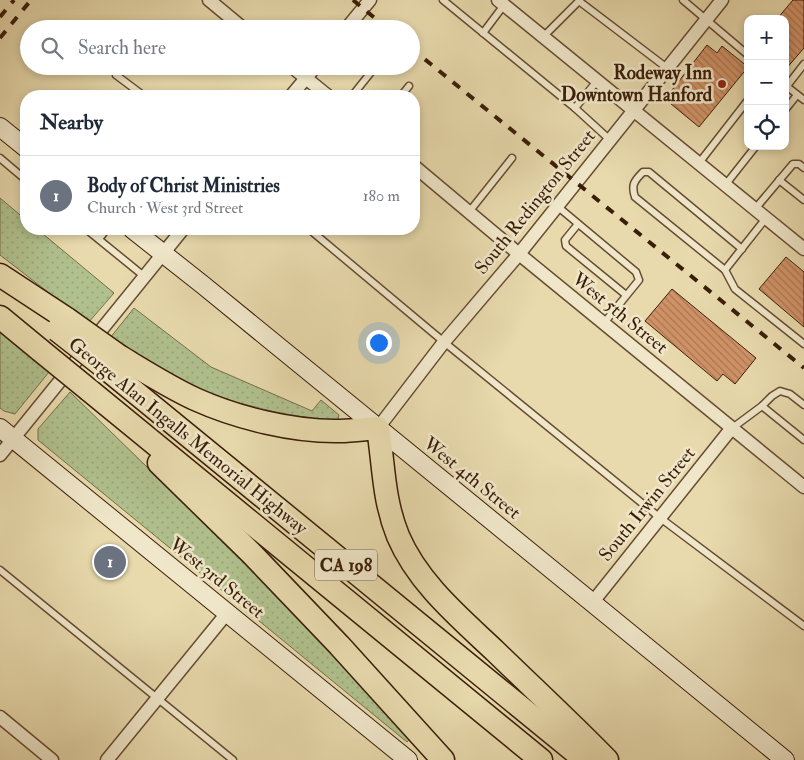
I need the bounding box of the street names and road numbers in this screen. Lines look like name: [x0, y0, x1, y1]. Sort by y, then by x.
street label: South Redington Street: [469, 125, 601, 279]
street label: West 5th Street: [566, 266, 673, 359]
street label: George Alan Ingalls Memorial Highway: [64, 332, 313, 540]
street label: West 4th Street: [418, 431, 526, 525]
street label: South Irwin Street: [593, 442, 701, 566]
street label: West 3rd Street: [164, 532, 269, 624]
road number: CA 198: [315, 550, 377, 580]

